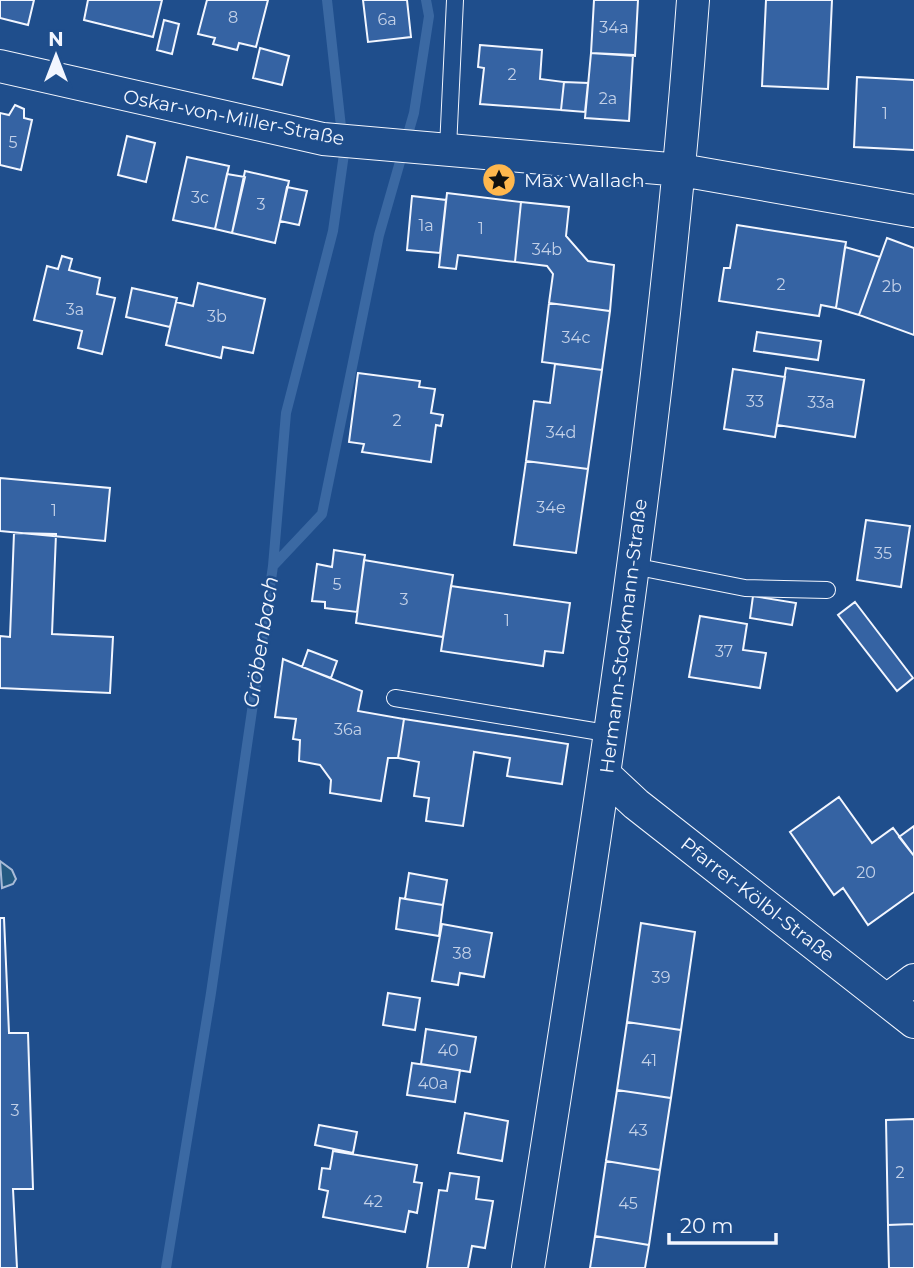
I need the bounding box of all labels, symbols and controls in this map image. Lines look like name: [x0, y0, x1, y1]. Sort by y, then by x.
house number: 8: [228, 8, 238, 27]
house number: 6a: [377, 10, 397, 29]
house number: 34a: [599, 18, 629, 37]
north arrow: [21, 21, 91, 91]
text: N: [48, 28, 64, 51]
house number: 2: [507, 65, 517, 84]
street label: Oskar-von-Miller-Straße: [121, 85, 347, 150]
house number: 2a: [599, 89, 617, 108]
house number: 1: [882, 104, 888, 123]
house number: 5: [8, 133, 18, 152]
place icon: Max Wallach: [480, 161, 518, 199]
place label: Max Wallach: [524, 169, 645, 192]
house number: 3c: [191, 188, 209, 207]
house number: 3: [256, 195, 266, 214]
house number: 1a: [418, 216, 434, 235]
house number: 1: [478, 219, 484, 238]
house number: 34b: [532, 240, 562, 259]
house number: 2: [776, 275, 786, 294]
house number: 2b: [882, 277, 902, 296]
house number: 3a: [66, 300, 84, 319]
house number: 3b: [207, 307, 227, 326]
house number: 34c: [562, 328, 590, 347]
house number: 33: [746, 392, 764, 411]
house number: 33a: [807, 393, 835, 412]
house number: 2: [392, 411, 402, 430]
house number: 34d: [546, 423, 576, 442]
street label: Hermann-Stockmann-Straße: [595, 497, 652, 775]
house number: 34e: [536, 498, 566, 517]
house number: 1: [51, 501, 57, 520]
house number: 35: [874, 544, 892, 563]
water label: Gröbenbach: [238, 574, 283, 710]
house number: 5: [332, 575, 342, 594]
house number: 3: [399, 590, 409, 609]
house number: 1: [504, 611, 510, 630]
house number: 37: [715, 642, 733, 661]
house number: 36a: [334, 720, 362, 739]
street label: Pfarrer-Kölbl-Straße: [676, 832, 839, 967]
house number: 20: [856, 863, 876, 882]
house number: 38: [452, 944, 472, 963]
house number: 39: [652, 968, 670, 987]
house number: 40: [437, 1041, 459, 1060]
house number: 41: [641, 1051, 657, 1070]
house number: 40a: [418, 1074, 448, 1093]
house number: 3: [10, 1101, 20, 1120]
house number: 43: [628, 1121, 648, 1140]
house number: 2: [895, 1163, 905, 1182]
house number: 42: [363, 1192, 383, 1211]
house number: 45: [618, 1194, 638, 1213]
scale bar: [669, 1202, 776, 1246]
text: 20 m: [680, 1213, 734, 1238]

